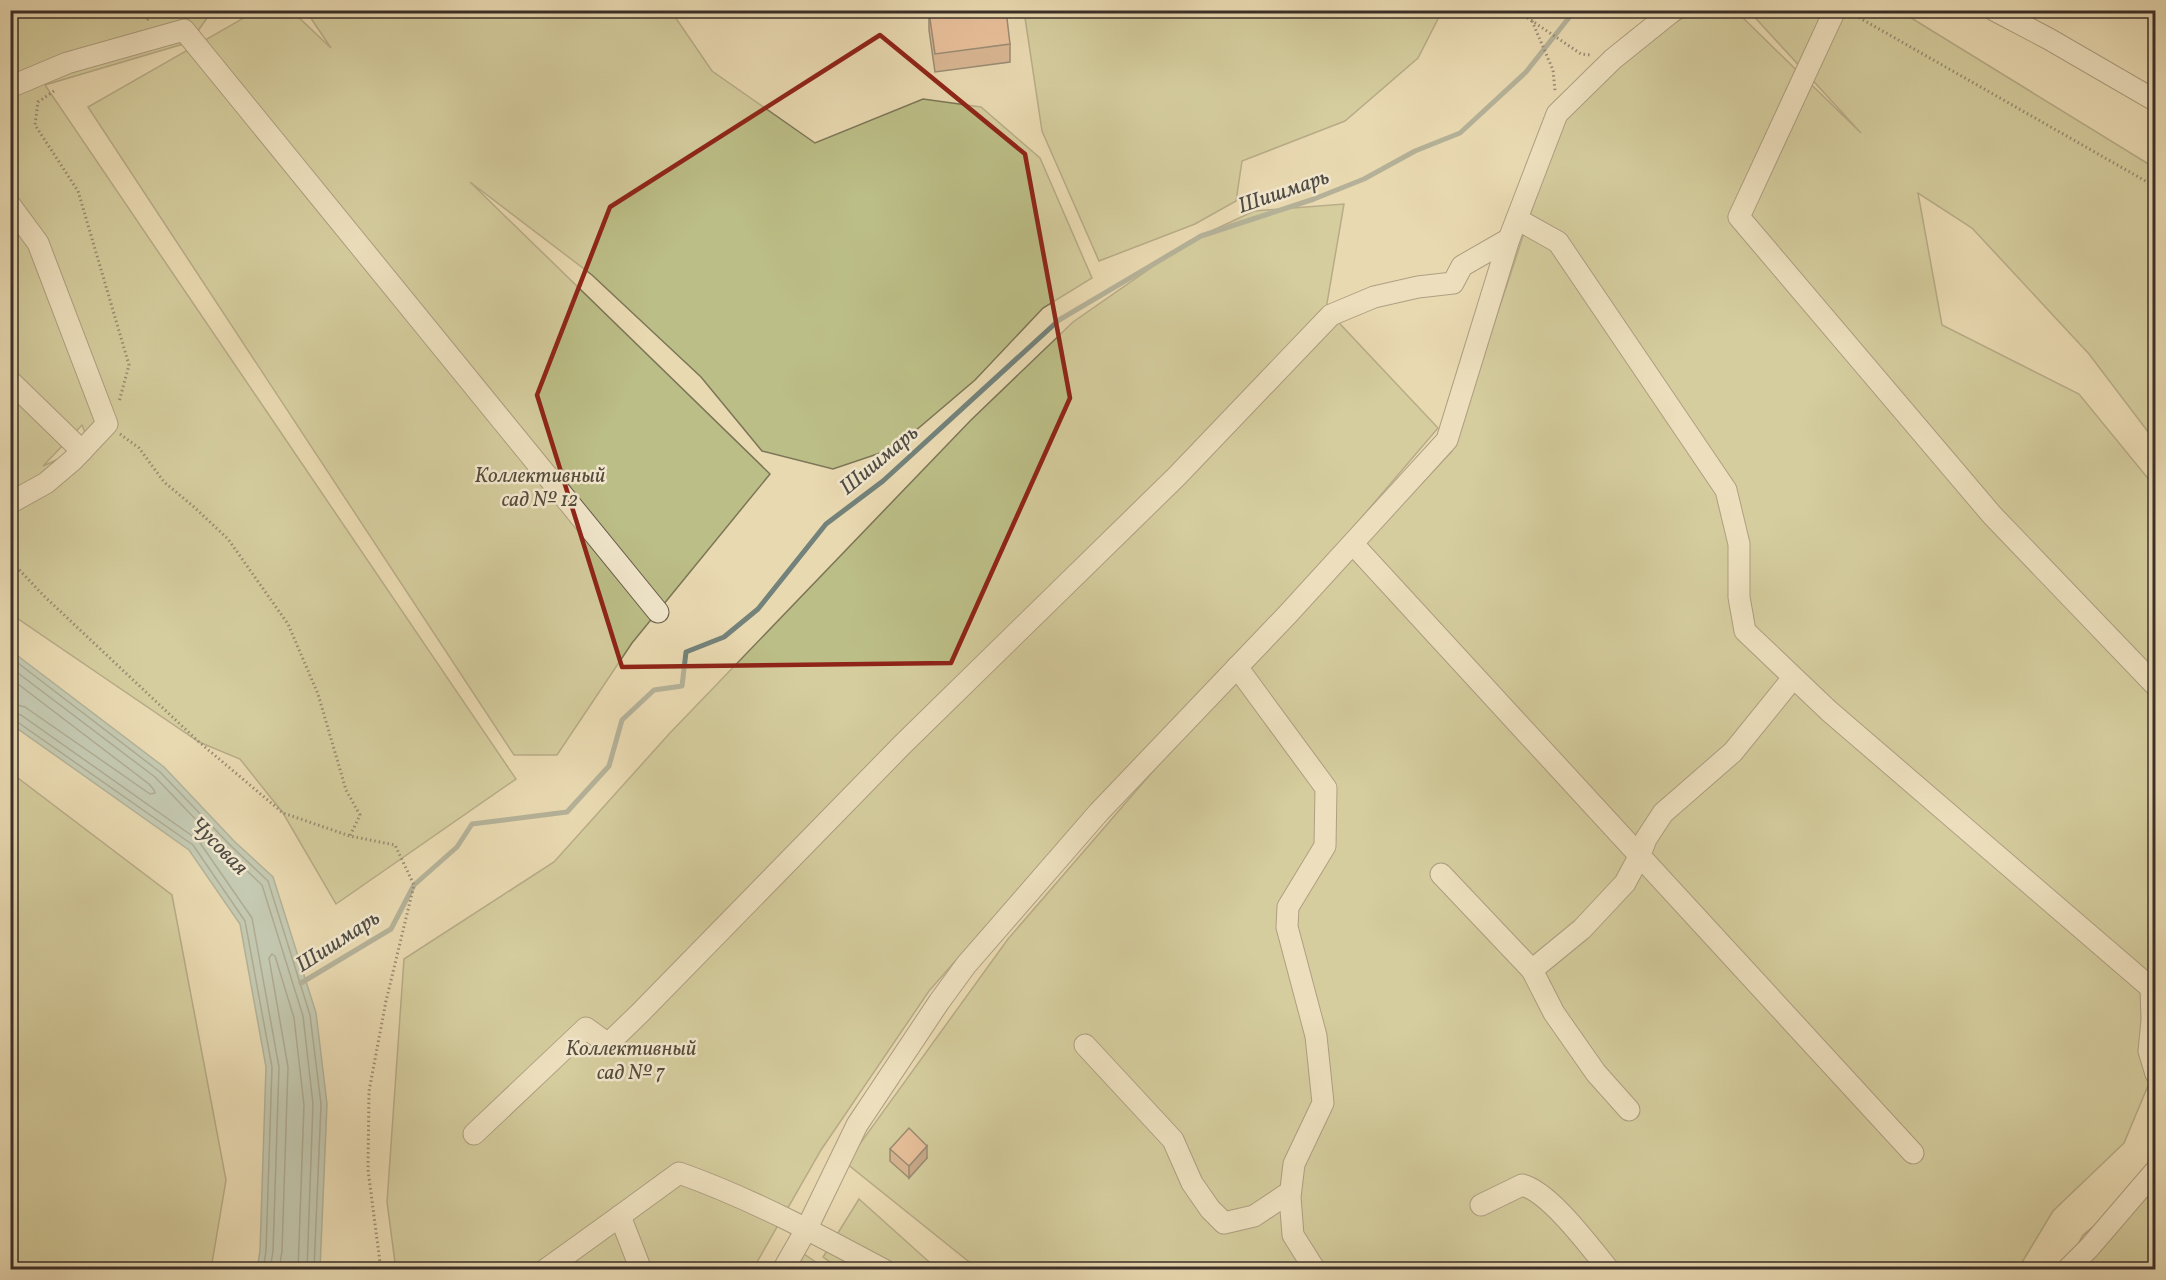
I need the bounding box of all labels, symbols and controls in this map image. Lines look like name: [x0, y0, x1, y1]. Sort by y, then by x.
water label: Шишмарь: [1234, 162, 1333, 222]
water label: Шишмарь: [833, 419, 926, 503]
park label: Коллективный сад № 12: [474, 462, 606, 515]
water label: Чусовая: [182, 810, 255, 883]
water label: Шишмарь: [290, 903, 386, 981]
park label: Коллективный сад № 7: [565, 1035, 697, 1088]

